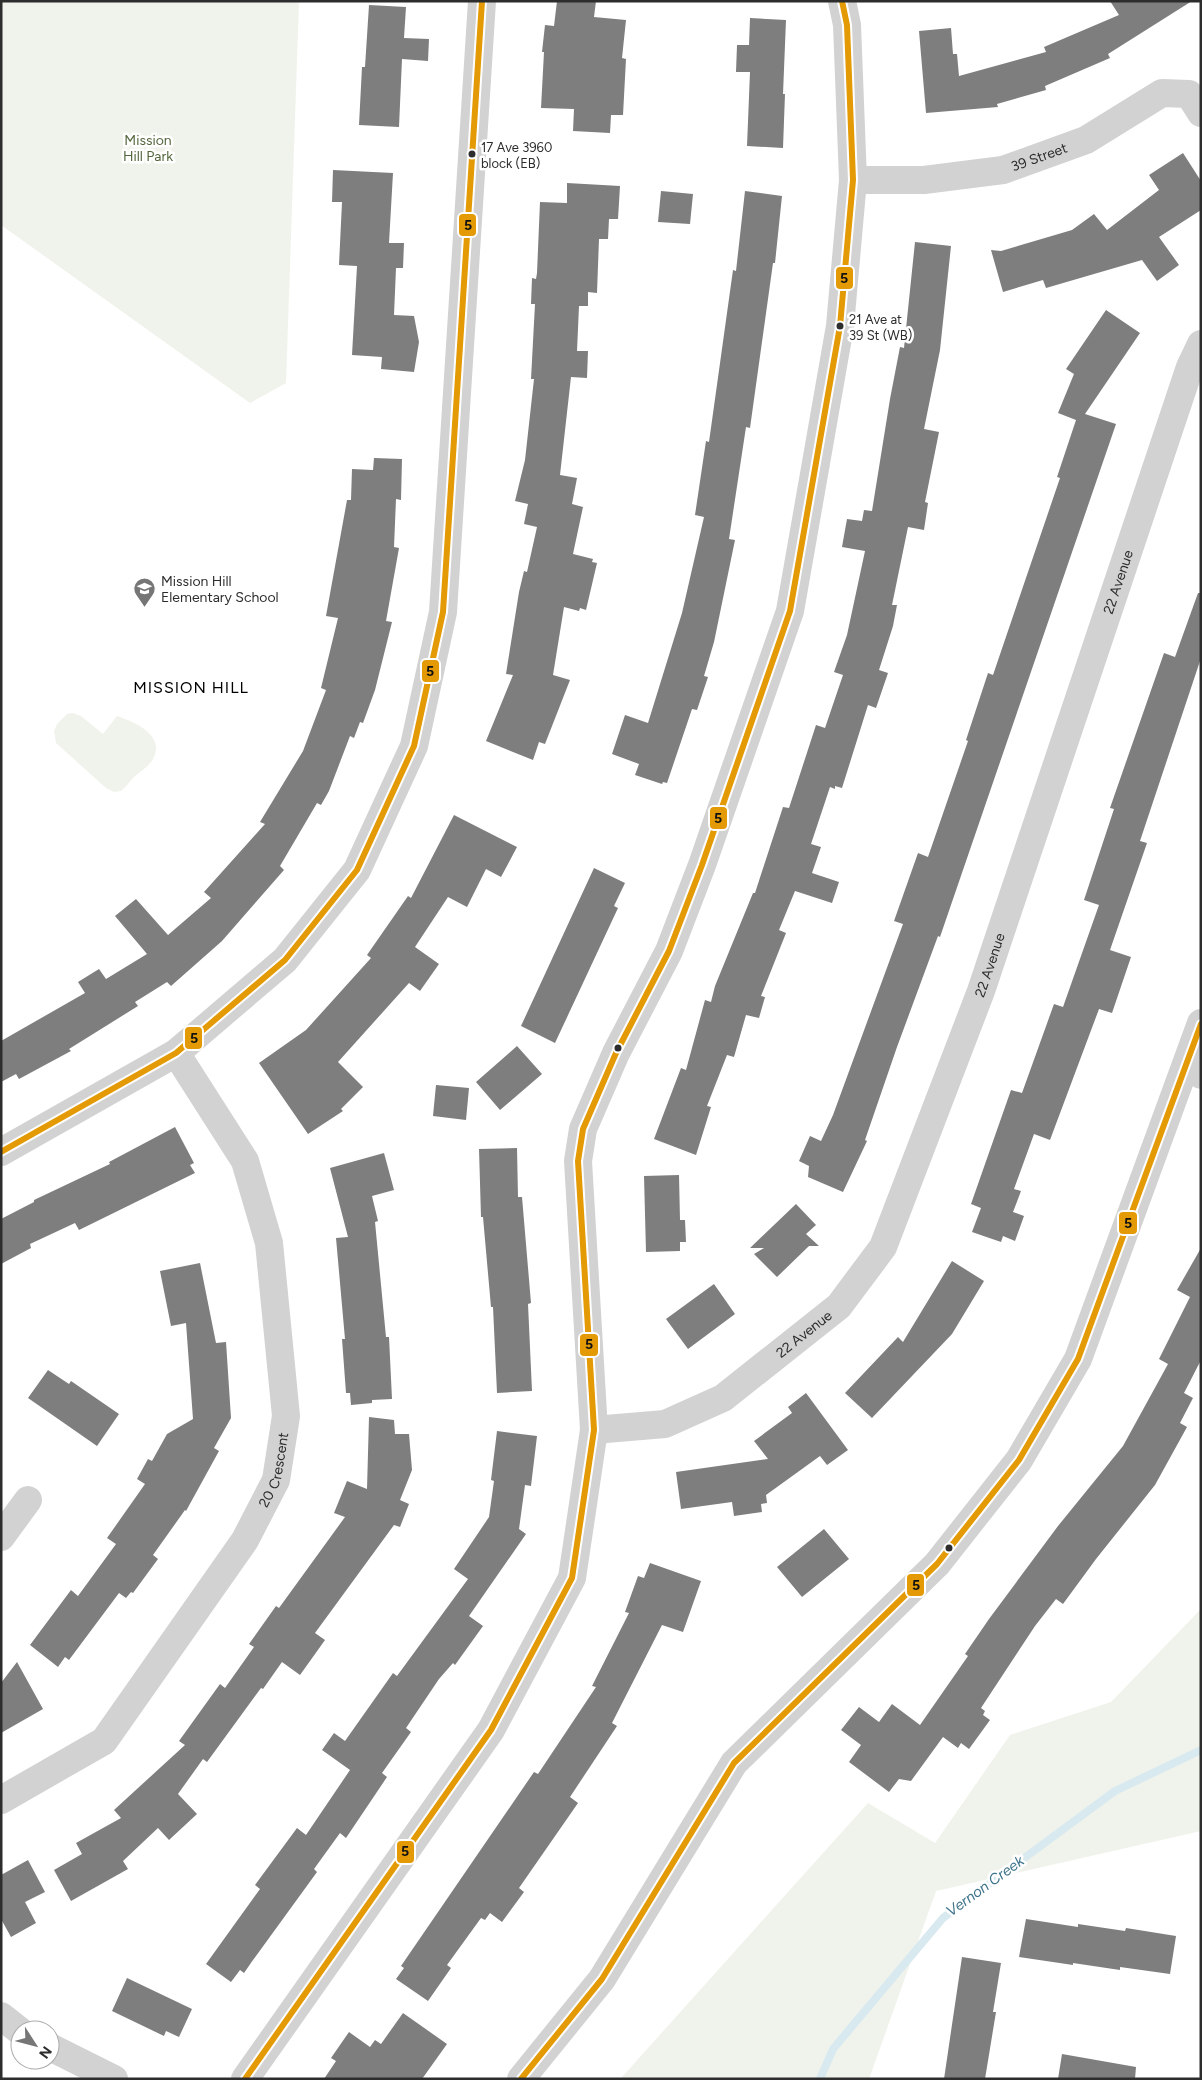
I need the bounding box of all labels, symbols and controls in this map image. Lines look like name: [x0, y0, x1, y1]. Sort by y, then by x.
park label: Mission Hill Park: [123, 132, 173, 165]
street label: 39 Street: [1009, 139, 1069, 175]
place label: 17 Ave 3960 block (EB): [481, 140, 552, 171]
marker: 17 Ave 3960 block (EB): [467, 149, 477, 159]
line badge: 5: [458, 213, 477, 237]
text: 5: [464, 217, 472, 234]
line badge: 5: [835, 266, 854, 290]
text: 5: [840, 270, 848, 287]
place label: 21 Ave at 39 St (WB): [849, 312, 912, 343]
marker: 21 Ave at 39 St (WB): [835, 321, 845, 331]
street label: 22 Avenue: [1099, 547, 1137, 616]
place label: Mission Hill Elementary School: [161, 573, 279, 606]
school or university icon: Mission Hill Elementary School: [133, 577, 157, 608]
line badge: 5: [421, 659, 440, 683]
text: 5: [426, 663, 434, 680]
district label: MISSION HILL: [133, 678, 249, 697]
line badge: 5: [709, 806, 728, 830]
text: 5: [714, 810, 722, 827]
street label: 22 Avenue: [971, 930, 1008, 999]
line badge: 5: [184, 1026, 203, 1050]
text: 5: [190, 1030, 198, 1047]
unlabelled marker: [613, 1043, 623, 1053]
line badge: 5: [1118, 1211, 1138, 1235]
text: 5: [1124, 1215, 1132, 1232]
street label: 22 Avenue: [773, 1306, 835, 1361]
line badge: 5: [579, 1333, 599, 1357]
text: 5: [585, 1336, 593, 1353]
street label: 20 Crescent: [255, 1431, 292, 1510]
unlabelled marker: [944, 1543, 954, 1553]
line badge: 5: [906, 1573, 925, 1597]
text: 5: [912, 1577, 920, 1594]
line badge: 5: [396, 1840, 415, 1864]
text: 5: [401, 1843, 409, 1860]
water label: Vernon Creek: [943, 1851, 1028, 1920]
north arrow: [10, 2020, 60, 2070]
text: N: [35, 2043, 55, 2062]

